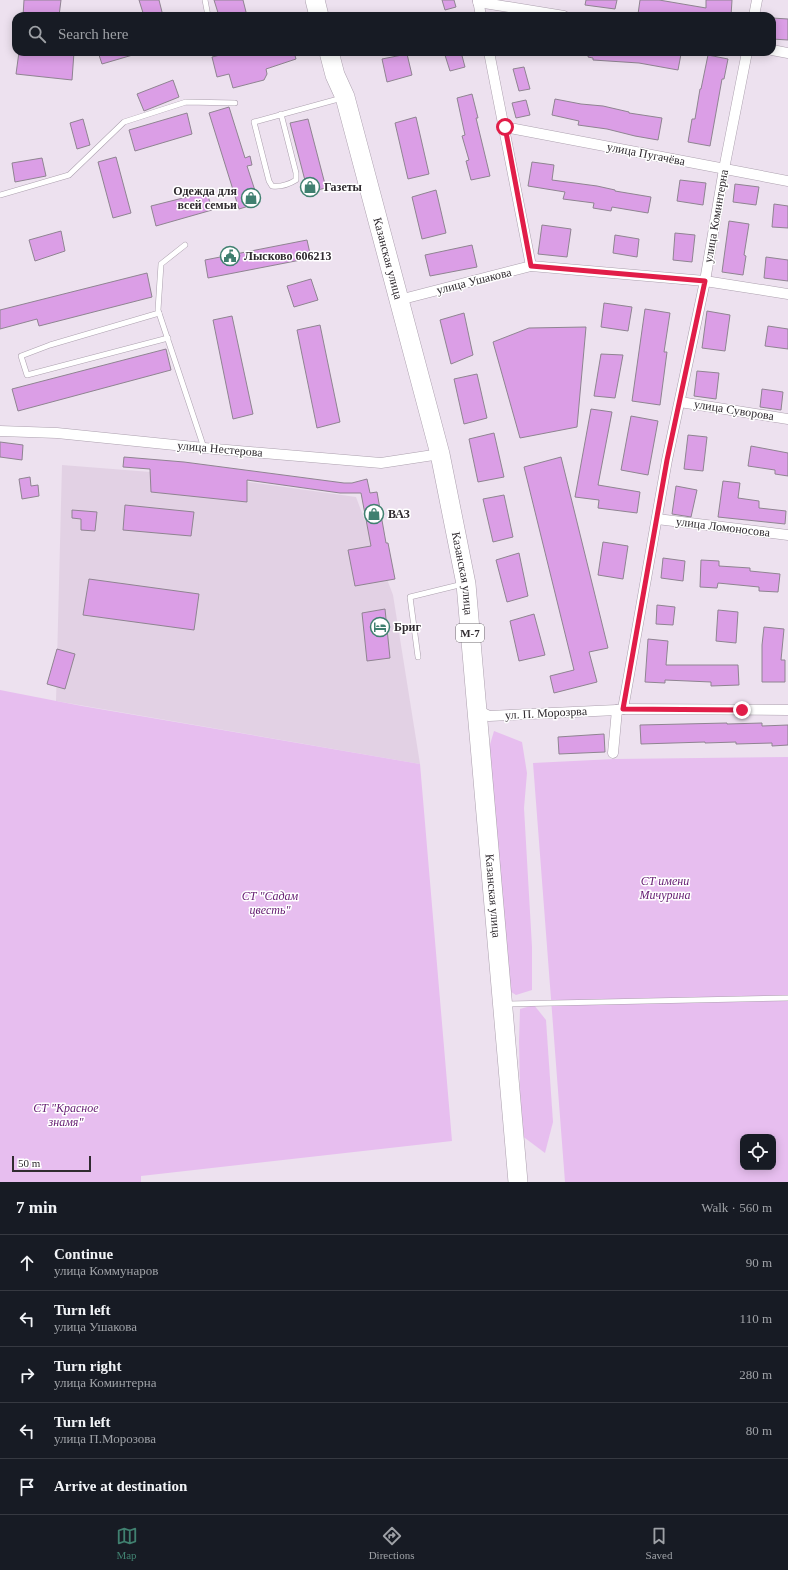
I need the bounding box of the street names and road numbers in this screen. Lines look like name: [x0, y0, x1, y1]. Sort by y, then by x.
street label: улица Пугачёва: [606, 140, 687, 169]
street label: улица Коминтерна: [701, 168, 731, 264]
street label: Казанская улица: [370, 216, 406, 302]
street label: улица Ушакова: [435, 265, 514, 297]
street label: улица Суворова: [693, 397, 776, 423]
street label: улица Нестерова: [177, 438, 264, 460]
street label: улица Ломоносова: [675, 514, 772, 540]
street label: Казанская улица: [449, 531, 476, 616]
road number: М-7: [456, 624, 484, 642]
street label: ул. П. Морозрва: [505, 704, 588, 722]
street label: Казанская улица: [483, 853, 504, 939]

